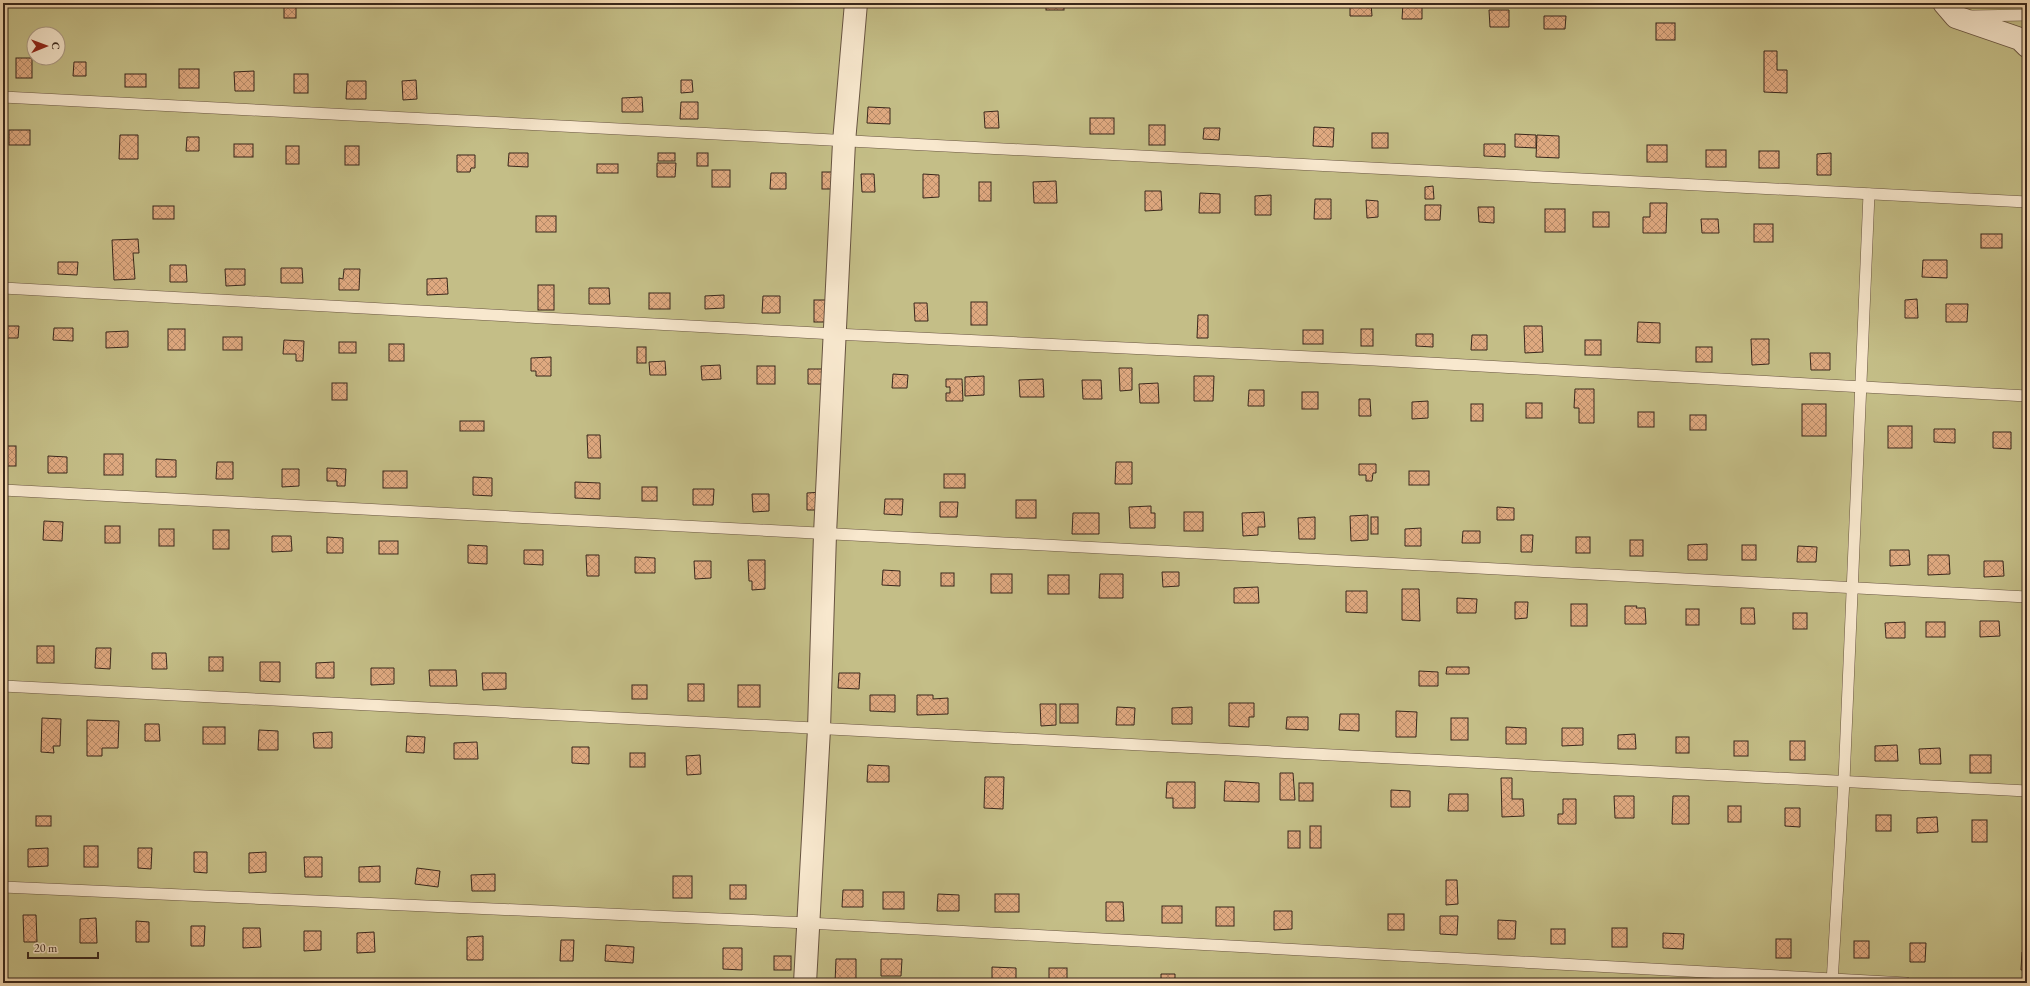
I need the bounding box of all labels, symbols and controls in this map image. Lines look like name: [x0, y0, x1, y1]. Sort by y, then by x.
north arrow: [26, 26, 66, 66]
text: С: [49, 42, 63, 50]
scale bar: [28, 934, 98, 960]
text: 20 m: [34, 940, 58, 956]

